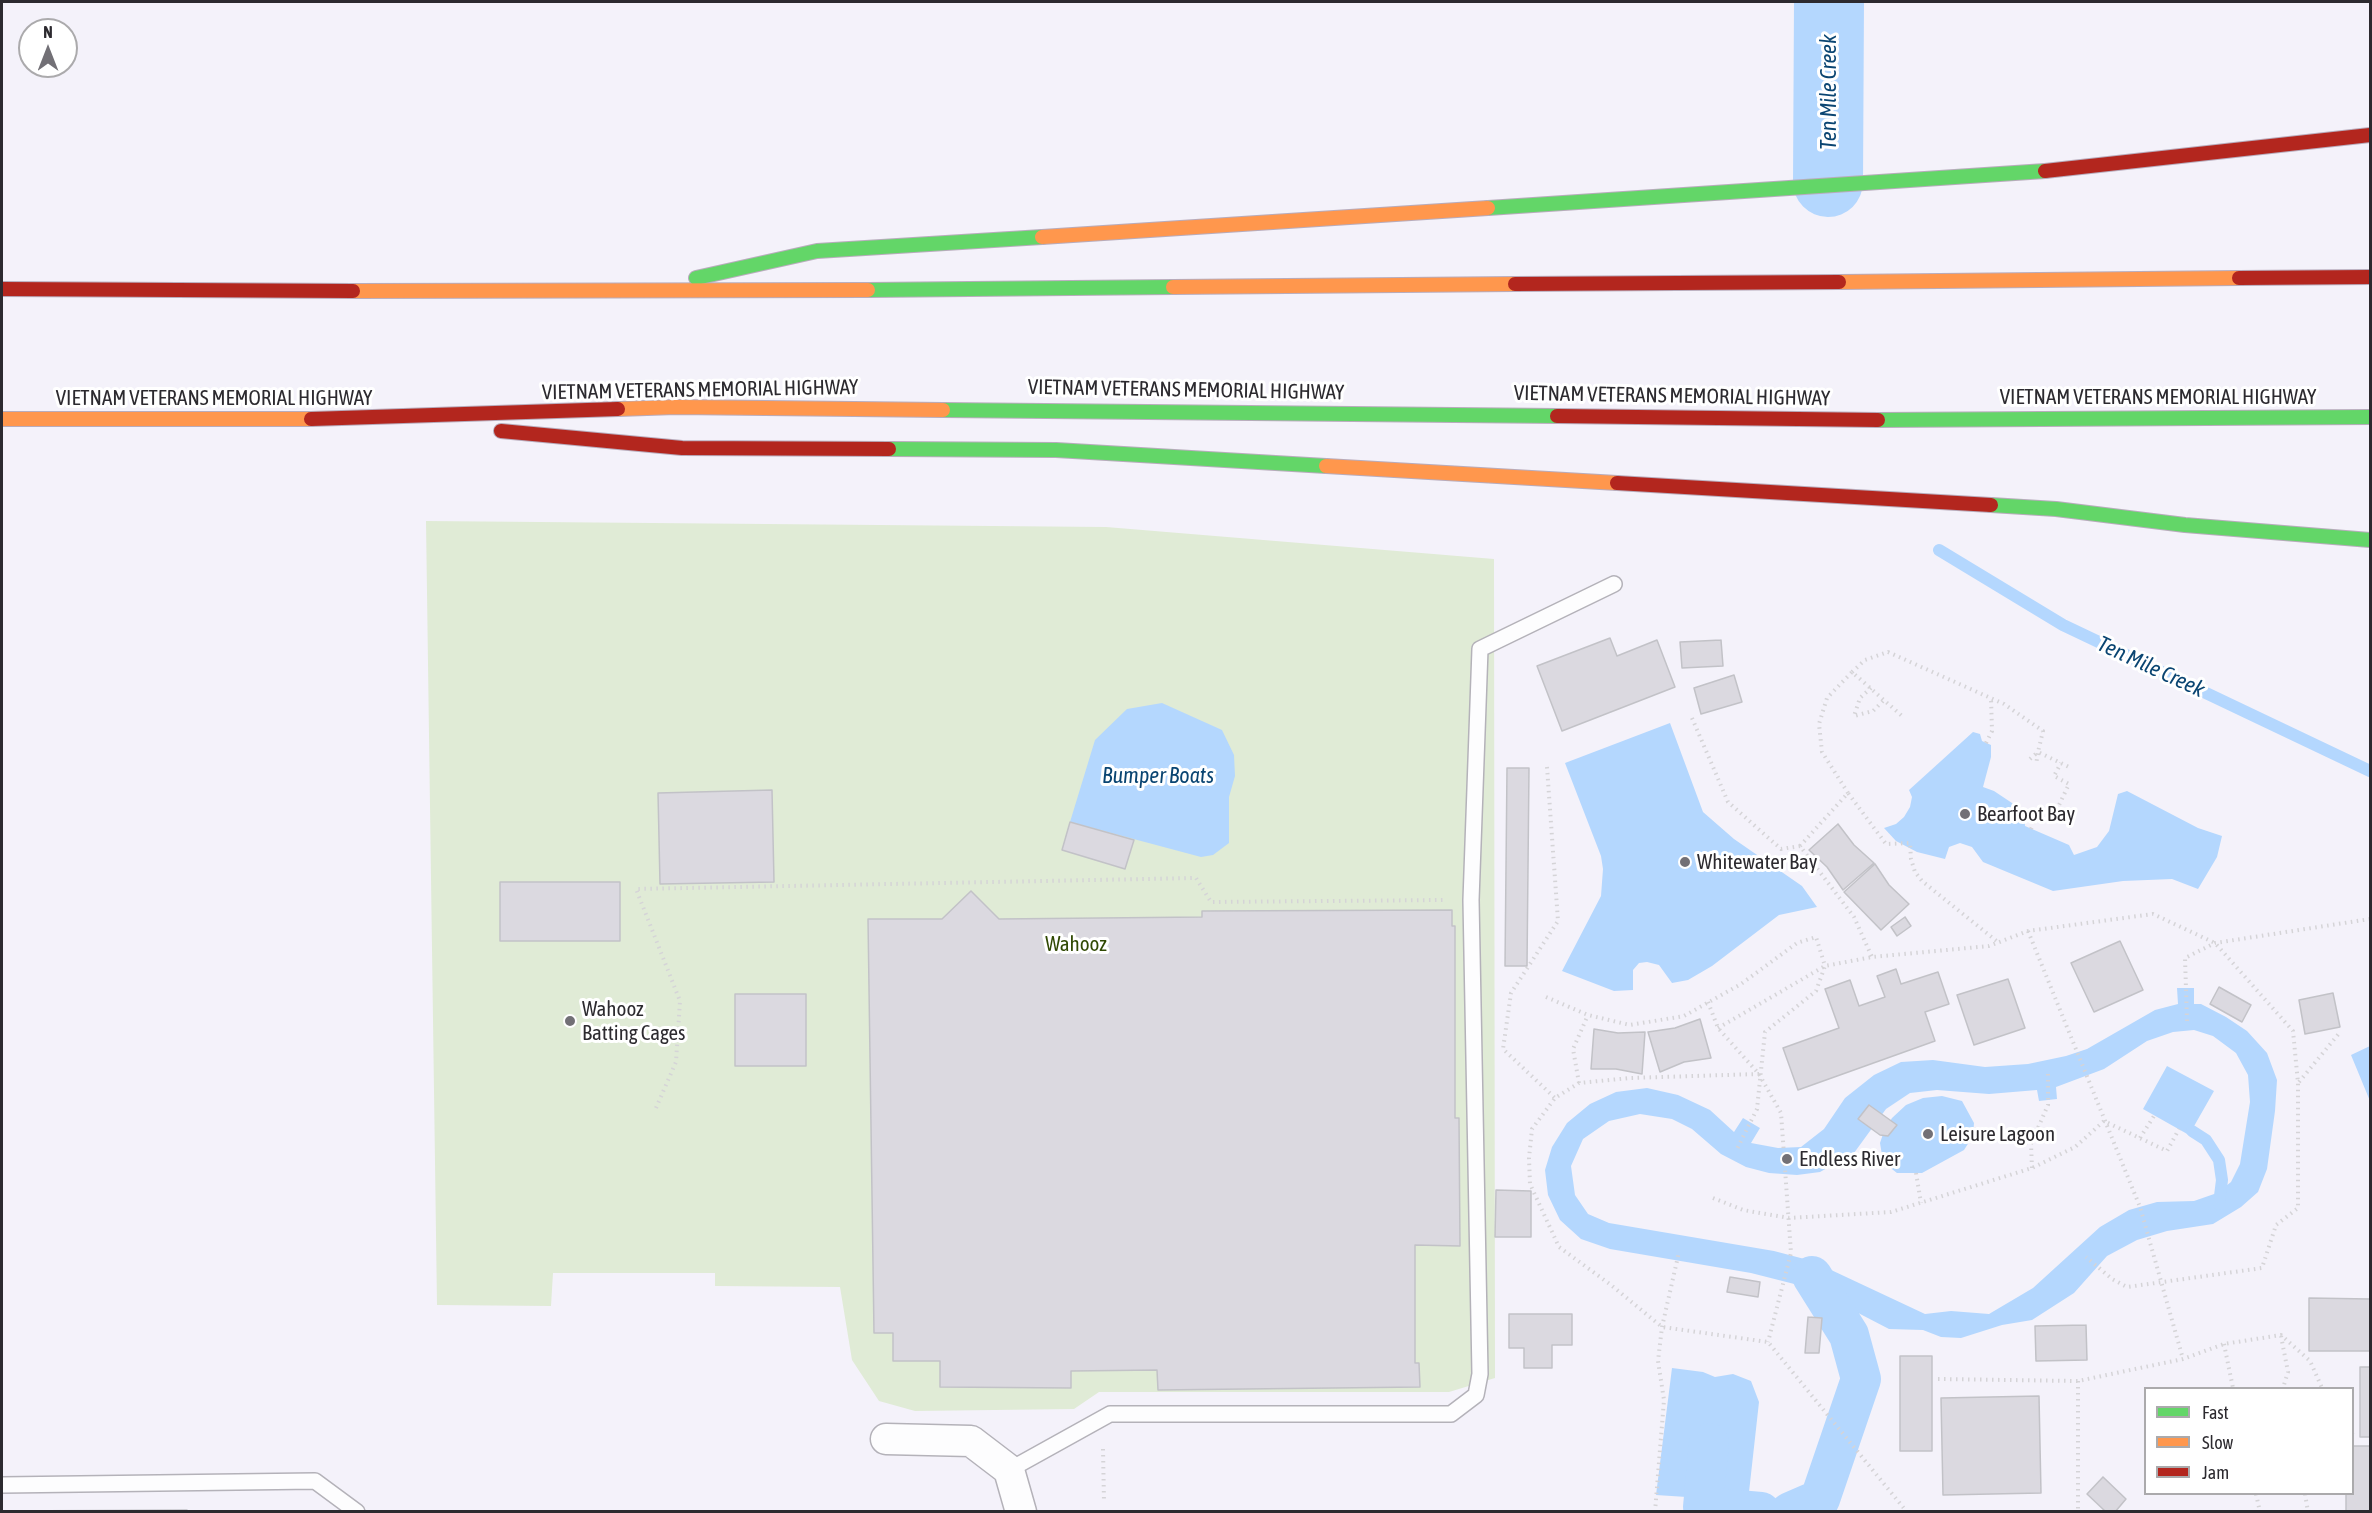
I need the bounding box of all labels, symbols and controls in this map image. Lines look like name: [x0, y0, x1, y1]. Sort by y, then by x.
north arrow: [18, 18, 78, 78]
text: N: [43, 23, 53, 41]
water label: Ten Mile Creek: [1816, 34, 1842, 150]
street label: VIETNAM VETERANS MEMORIAL HIGHWAY: [542, 375, 858, 405]
street label: VIETNAM VETERANS MEMORIAL HIGHWAY: [1028, 375, 1344, 405]
street label: VIETNAM VETERANS MEMORIAL HIGHWAY: [1514, 381, 1830, 411]
street label: VIETNAM VETERANS MEMORIAL HIGHWAY: [2000, 384, 2316, 410]
street label: VIETNAM VETERANS MEMORIAL HIGHWAY: [56, 385, 372, 411]
water label: Ten Mile Creek: [2093, 631, 2209, 703]
water label: Bumper Boats: [1102, 763, 1214, 789]
place label: Bearfoot Bay: [1977, 801, 2075, 827]
marker: Bearfoot Bay: [1958, 807, 1972, 821]
place label: Whitewater Bay: [1697, 849, 1817, 875]
marker: Whitewater Bay: [1678, 855, 1692, 869]
park label: Wahooz: [1045, 931, 1107, 957]
place label: Wahooz Batting Cages: [582, 996, 686, 1046]
marker: Wahooz Batting Cages: [563, 1014, 577, 1028]
place label: Leisure Lagoon: [1940, 1121, 2055, 1147]
marker: Leisure Lagoon: [1921, 1127, 1935, 1141]
place label: Endless River: [1799, 1146, 1900, 1172]
marker: Endless River: [1780, 1152, 1794, 1166]
legend: [2144, 1387, 2354, 1495]
text: Fast: [2202, 1402, 2229, 1423]
text: Slow: [2202, 1432, 2233, 1453]
text: Jam: [2202, 1462, 2229, 1483]

